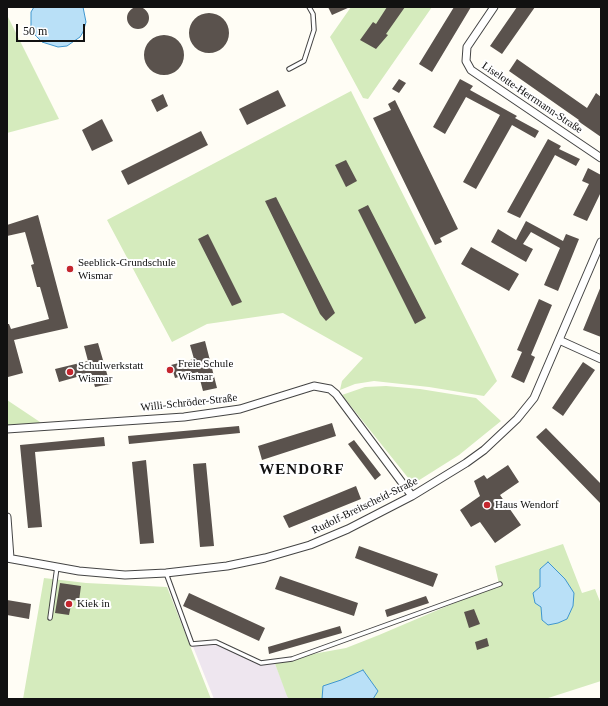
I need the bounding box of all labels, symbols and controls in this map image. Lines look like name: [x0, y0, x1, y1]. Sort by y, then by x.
scale bar: [18, 16, 87, 42]
text: 50 m: [23, 24, 47, 38]
street label: Liselotte-Herrmann-Straße: [479, 59, 585, 137]
place label: Seeblick-Grundschule Wismar: [78, 256, 176, 282]
marker: Seeblick-Grundschule Wismar: [65, 264, 75, 274]
place label: Freie Schule Wismar: [178, 357, 233, 383]
place label: Schulwerkstatt Wismar: [78, 359, 143, 385]
marker: Freie Schule Wismar: [165, 365, 175, 375]
marker: Schulwerkstatt Wismar: [65, 367, 75, 377]
street label: Willi-Schröder-Straße: [140, 391, 238, 415]
district label: WENDORF: [259, 461, 345, 479]
street label: Rudolf-Breitscheid-Straße: [310, 475, 420, 537]
place label: Haus Wendorf: [495, 498, 559, 512]
marker: Haus Wendorf: [482, 500, 492, 510]
place label: Kiek in: [77, 597, 110, 611]
marker: Kiek in: [64, 599, 74, 609]

